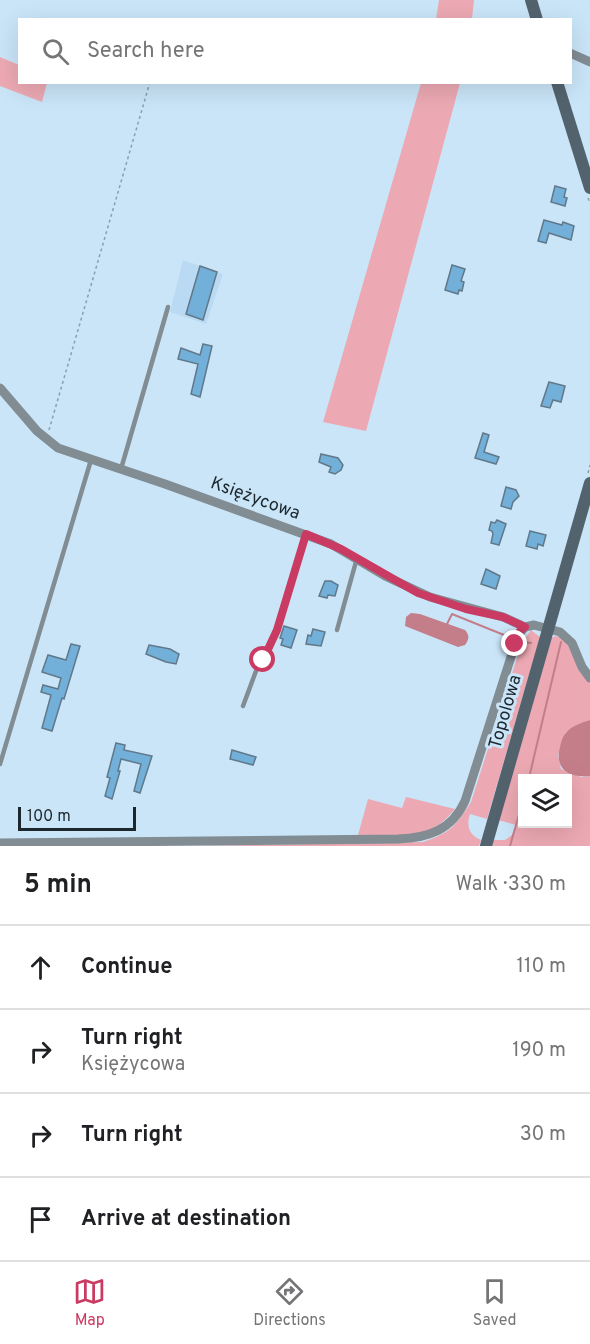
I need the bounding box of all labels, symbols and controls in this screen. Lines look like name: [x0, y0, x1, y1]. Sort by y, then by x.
search box: [18, 18, 572, 84]
icon: search: [39, 35, 72, 68]
text: Search here: [87, 38, 205, 65]
street label: Księżycowa: [207, 472, 303, 526]
route end: [501, 630, 527, 656]
route start: [249, 646, 275, 672]
street label: Topolowa: [484, 672, 528, 752]
map controls: [518, 774, 572, 828]
button: layers: [518, 774, 572, 828]
scale bar: [18, 804, 136, 832]
text: 100 m: [27, 807, 71, 827]
text: 5 min: [24, 869, 92, 902]
text: Walk · 330 m: [456, 872, 566, 898]
icon: ahead: [24, 951, 57, 984]
text: Continue: [81, 954, 172, 981]
text: 110 m: [517, 954, 566, 980]
text: Turn right: [81, 1025, 183, 1052]
icon: right: [24, 1035, 57, 1068]
text: 190 m: [512, 1038, 566, 1064]
text: Księżycowa: [81, 1052, 185, 1078]
icon: right: [24, 1119, 57, 1152]
text: Turn right: [81, 1122, 183, 1149]
text: 30 m: [520, 1122, 566, 1148]
icon: arrive: [24, 1203, 57, 1236]
text: Arrive at destination: [81, 1206, 291, 1233]
tab: Map: [73, 1275, 106, 1331]
tab: Directions: [253, 1275, 326, 1331]
tab: Saved: [473, 1275, 517, 1331]

